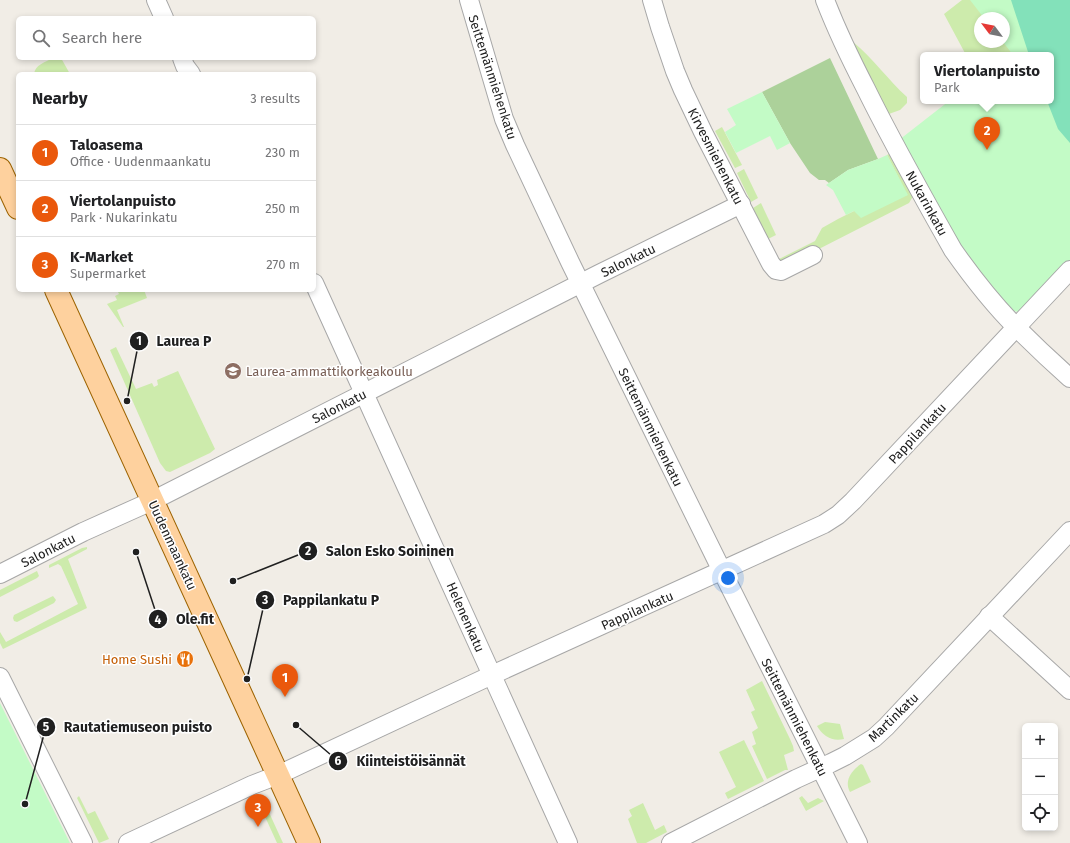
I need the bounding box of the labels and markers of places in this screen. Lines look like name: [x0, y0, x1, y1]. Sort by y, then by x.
pin: 2: [974, 117, 1000, 150]
callout: Laurea P: [129, 328, 220, 354]
school or university icon: Laurea-ammattikorkeakoulu: [223, 361, 243, 381]
place label: Laurea-ammattikorkeakoulu: [246, 364, 413, 379]
callout: Salon Esko Soininen: [298, 538, 462, 564]
callout: Pappilankatu P: [255, 587, 387, 613]
callout: Ole.fit: [148, 606, 222, 632]
restaurant icon: Home Sushi: [175, 649, 195, 669]
place label: Home Sushi: [102, 652, 172, 667]
pin: 1: [272, 664, 298, 697]
callout: Rautatiemuseon puisto: [36, 714, 221, 740]
callout: Kiinteistöisännät: [328, 748, 474, 774]
pin: 3: [245, 794, 271, 827]

